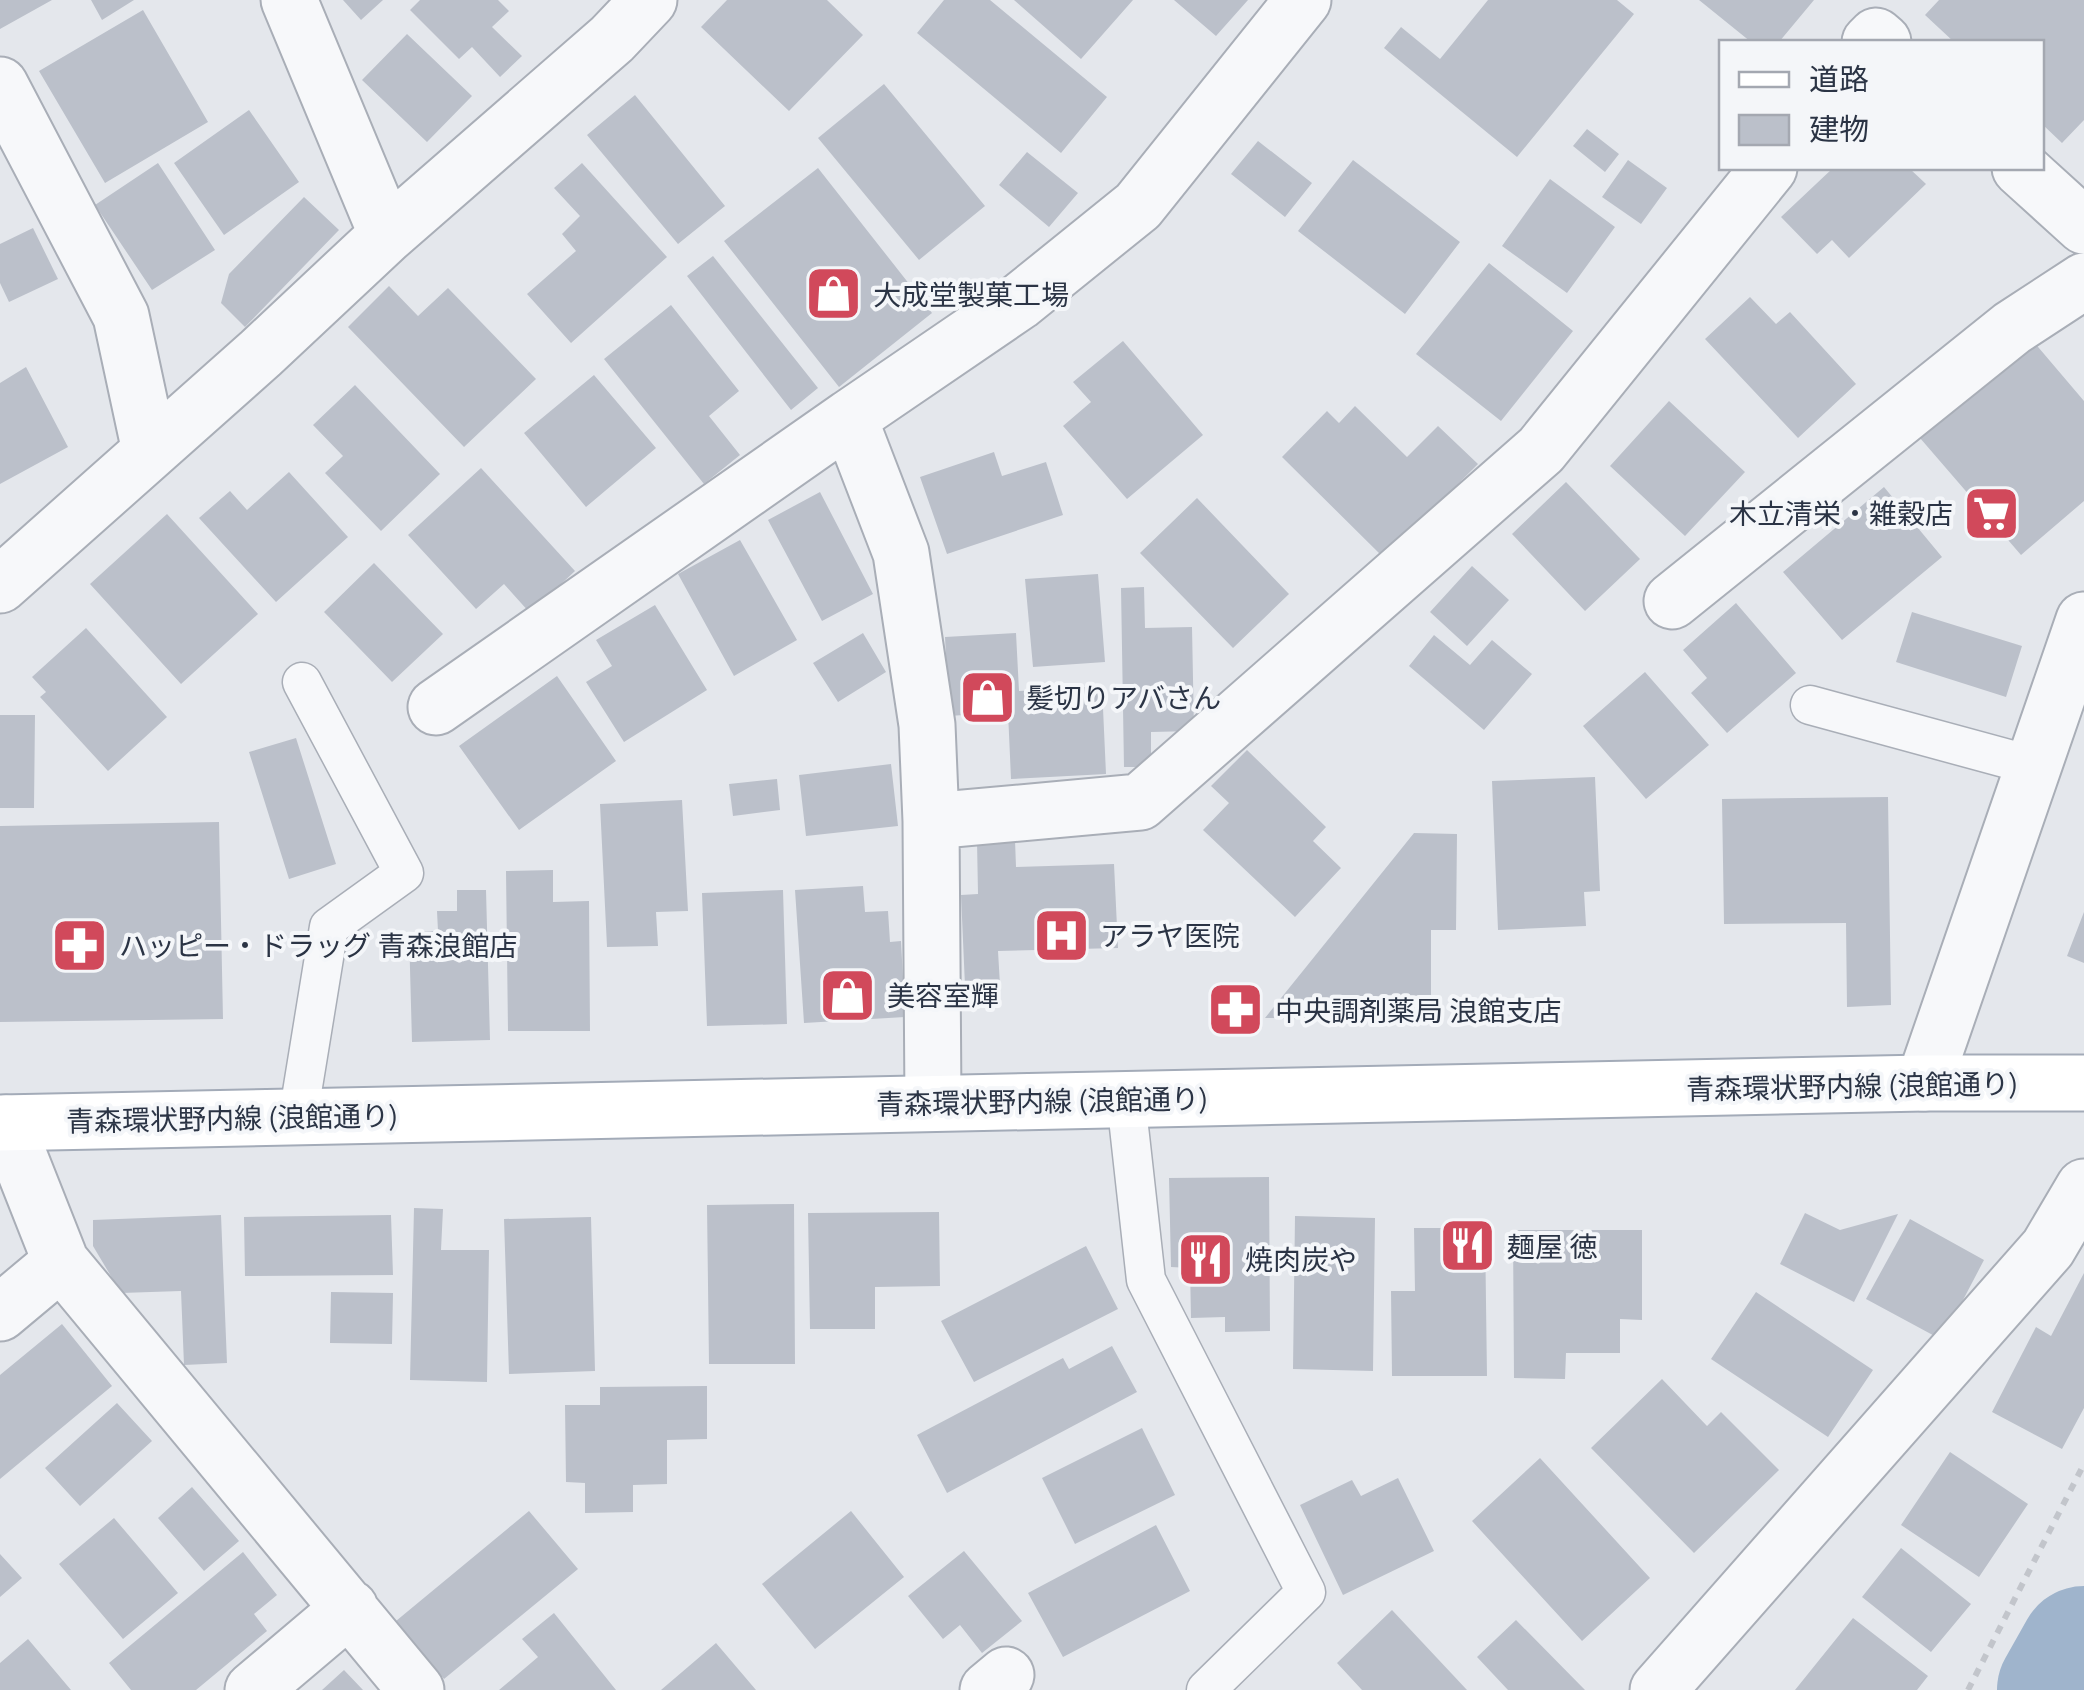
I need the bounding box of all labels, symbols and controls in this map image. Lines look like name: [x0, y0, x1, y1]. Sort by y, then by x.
legend: [1719, 40, 2044, 170]
text: 道路: [1809, 62, 1869, 96]
text: 建物: [1809, 112, 1869, 146]
shop icon: 大成堂製菓工場: [804, 264, 864, 324]
place label: 大成堂製菓工場: [873, 279, 1069, 310]
supermarket icon: 木立清栄・雑穀店: [1962, 483, 2022, 543]
place label: 木立清栄・雑穀店: [1729, 498, 1953, 529]
shop icon: 髪切りアバさん: [957, 667, 1017, 727]
place label: 髪切りアバさん: [1026, 682, 1221, 713]
hospital icon: アラヤ医院: [1031, 905, 1091, 965]
pharmacy icon: ハッピー・ドラッグ 青森浪館店: [50, 915, 110, 975]
place label: アラヤ医院: [1100, 920, 1240, 951]
place label: ハッピー・ドラッグ 青森浪館店: [119, 930, 517, 961]
shop icon: 美容室輝: [818, 965, 878, 1025]
place label: 美容室輝: [887, 980, 999, 1011]
pharmacy icon: 中央調剤薬局 浪館支店: [1206, 980, 1266, 1040]
place label: 中央調剤薬局 浪館支店: [1275, 995, 1561, 1026]
street label: 青森環状野内線 (浪館通り): [1686, 1068, 2018, 1105]
street label: 青森環状野内線 (浪館通り): [876, 1083, 1208, 1120]
street label: 青森環状野内線 (浪館通り): [66, 1100, 398, 1137]
restaurant icon: 麺屋 徳: [1438, 1216, 1498, 1276]
restaurant icon: 焼肉炭や: [1176, 1229, 1236, 1289]
place label: 麺屋 徳: [1507, 1231, 1597, 1262]
place label: 焼肉炭や: [1245, 1244, 1357, 1275]

